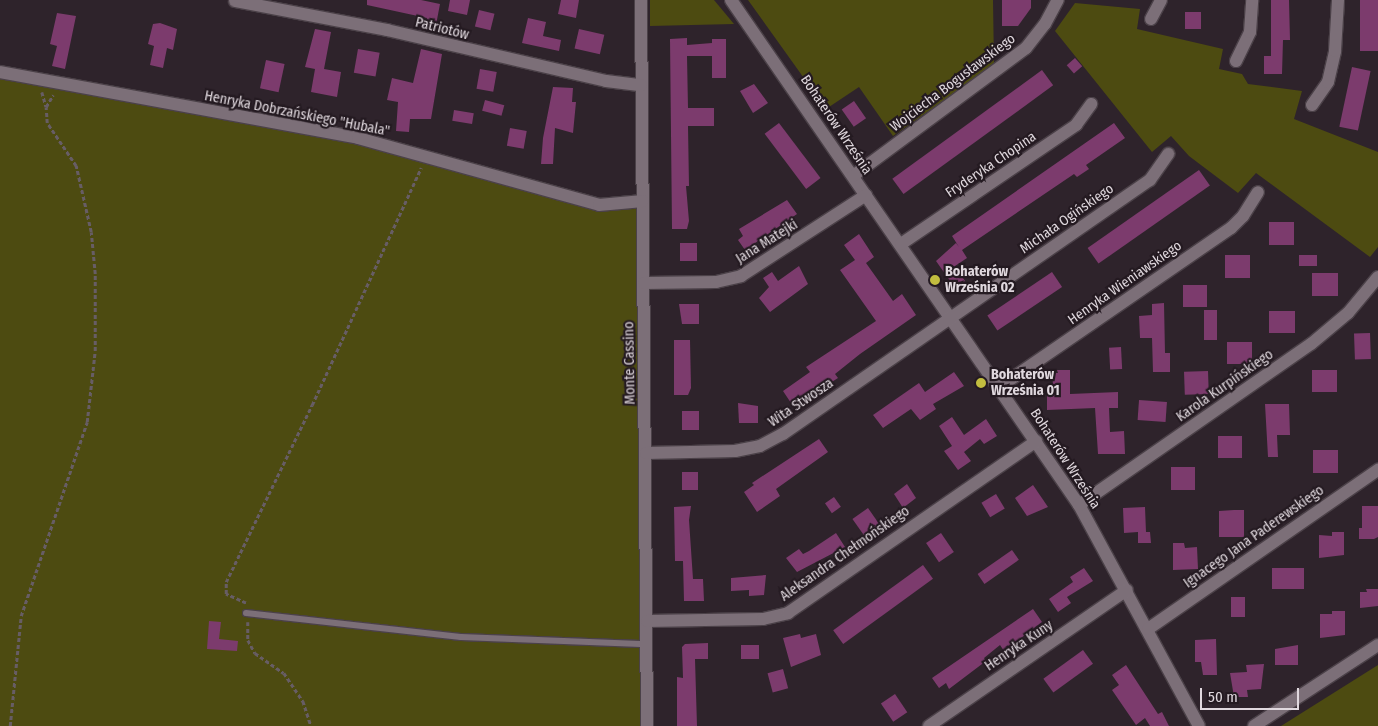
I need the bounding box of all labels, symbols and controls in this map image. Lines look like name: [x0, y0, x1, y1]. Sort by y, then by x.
street label: Patriotów: [413, 14, 471, 44]
street label: Wojciecha Bogusławskiego: [887, 30, 1019, 136]
street label: Bohaterów Września: [797, 72, 875, 178]
street label: Henryka Dobrzańskiego "Hubala": [203, 88, 391, 140]
street label: Fryderyka Chopina: [943, 128, 1039, 202]
street label: Michała Ogińskiego: [1017, 180, 1117, 258]
street label: Jana Matejki: [733, 216, 801, 268]
street label: Henryka Wieniawskiego: [1065, 237, 1185, 329]
place label: Bohaterów Września 02: [945, 264, 1015, 296]
marker: Bohaterów Września 02: [929, 274, 941, 286]
street label: Monte Cassino: [621, 321, 639, 405]
street label: Karola Kurpińskiego: [1173, 346, 1277, 426]
place label: Bohaterów Września 01: [991, 367, 1060, 400]
street label: Wita Stwosza: [765, 375, 837, 431]
marker: Bohaterów Września 01: [975, 377, 987, 389]
street label: Bohaterów Września: [1026, 406, 1104, 512]
street label: Ignacego Jana Paderewskiego: [1181, 482, 1327, 592]
street label: Aleksandra Chełmońskiego: [777, 503, 913, 605]
street label: Henryka Kuny: [982, 617, 1056, 675]
scale bar: [1203, 678, 1302, 710]
text: 50 m: [1208, 688, 1238, 706]

